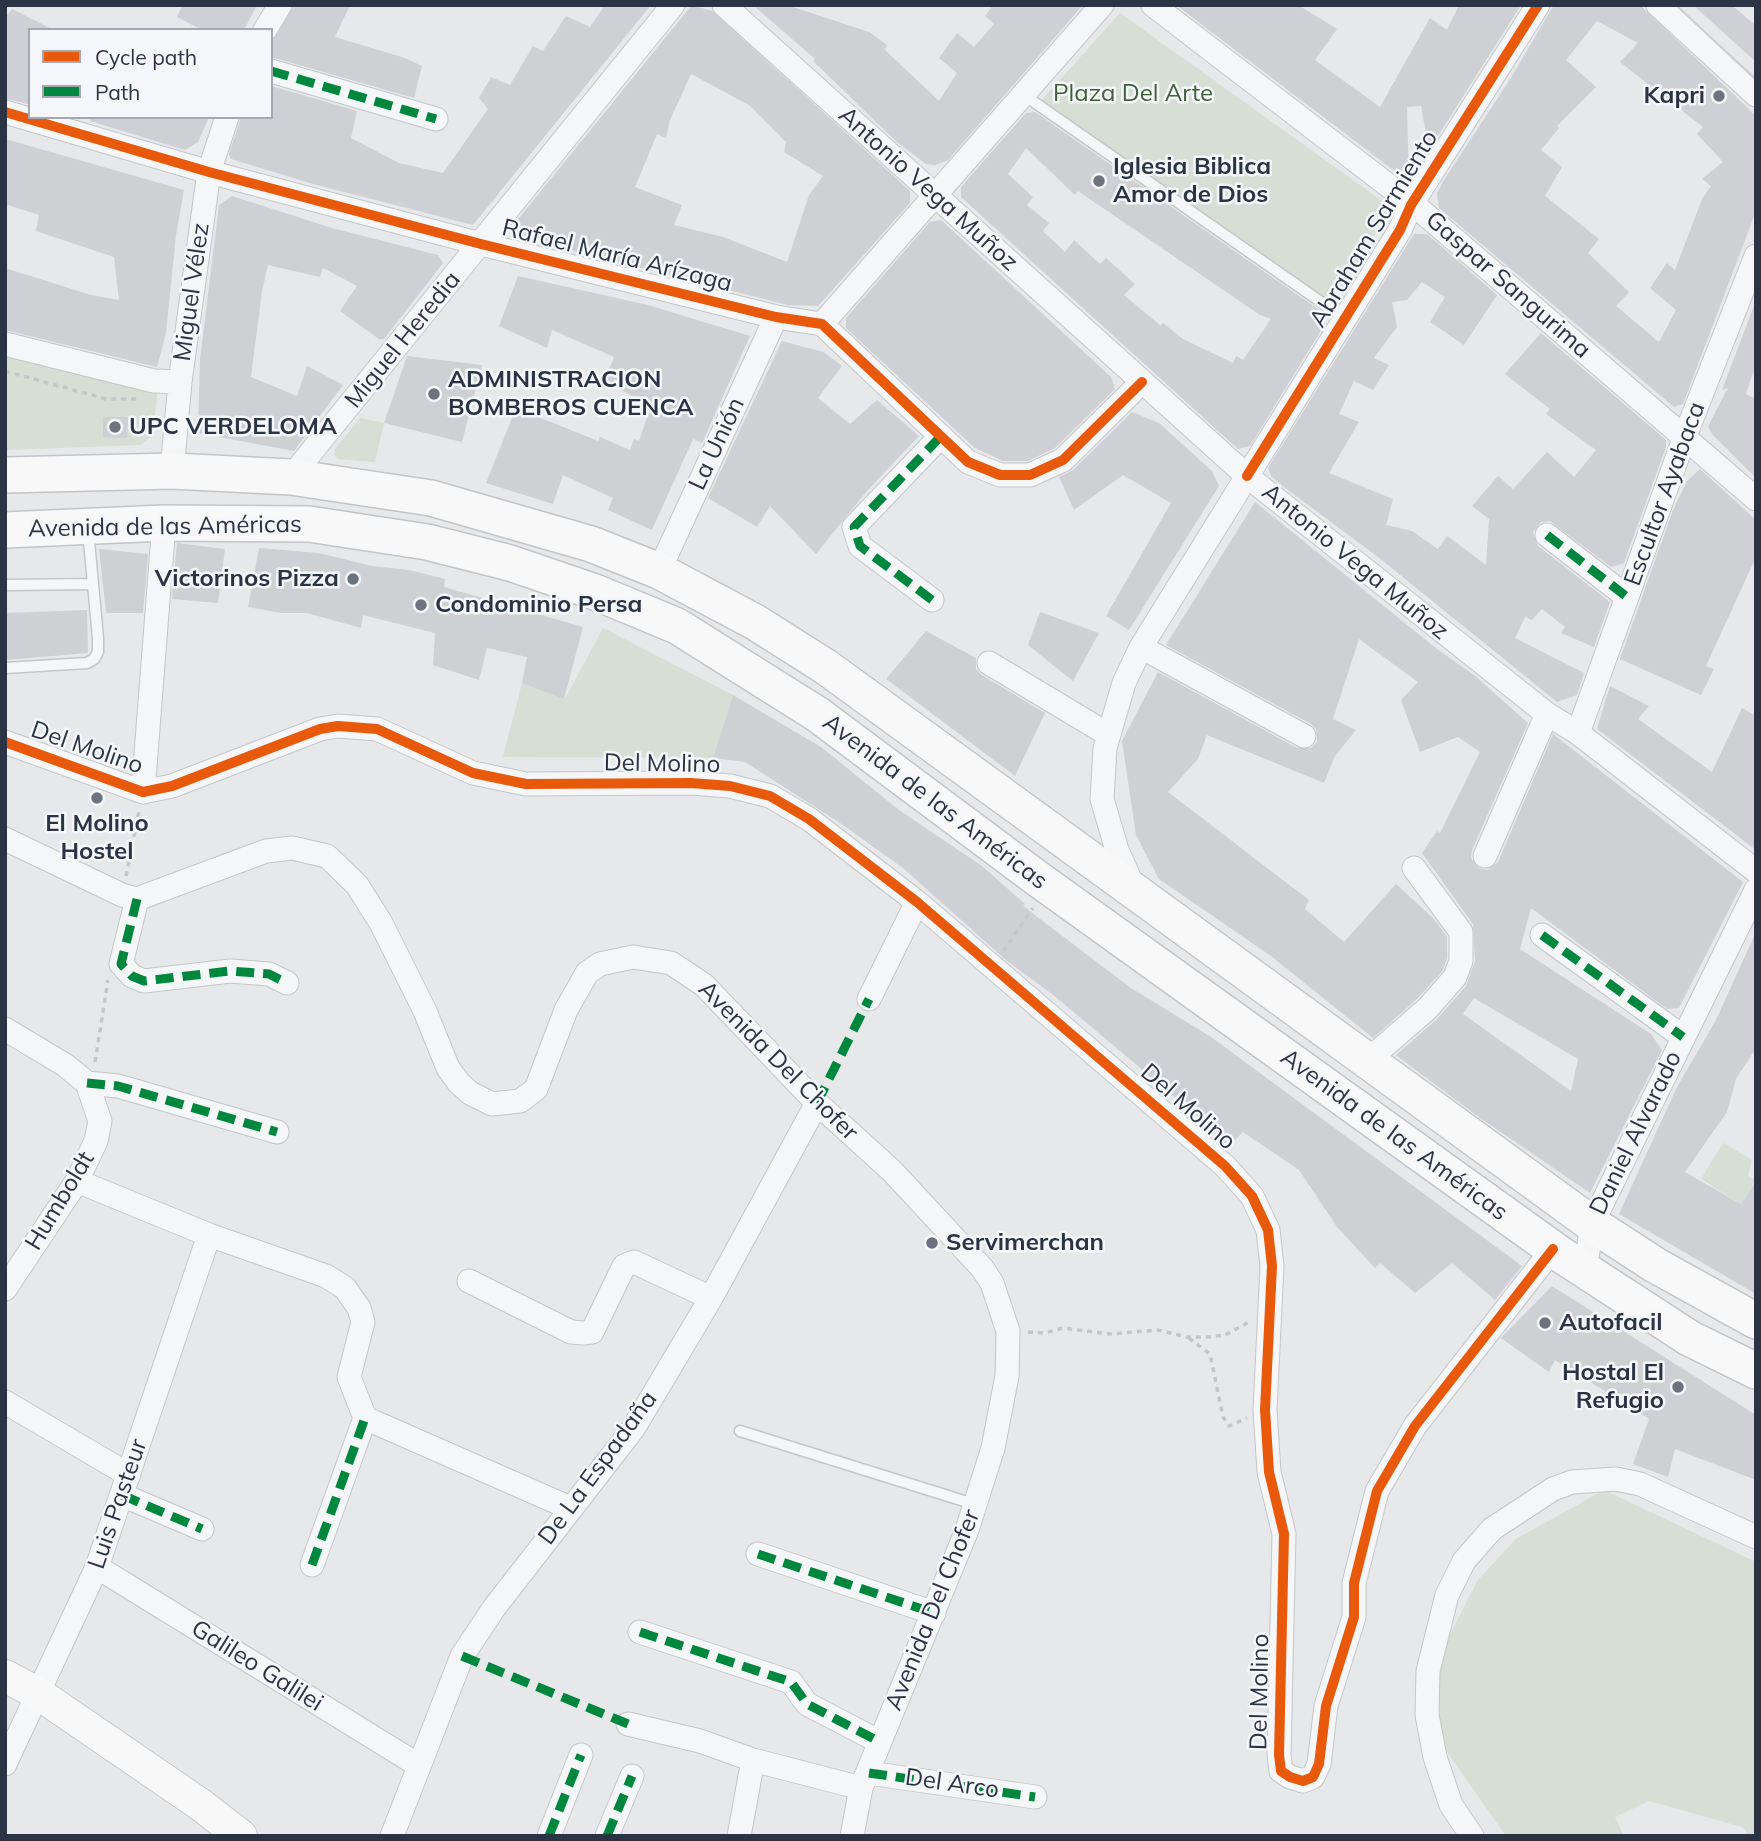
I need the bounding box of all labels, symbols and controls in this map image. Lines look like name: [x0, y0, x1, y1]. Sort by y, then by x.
legend: [28, 28, 273, 119]
text: Cycle path: [95, 44, 197, 70]
text: Path: [95, 79, 140, 105]
park label: Plaza Del Arte: [1053, 80, 1213, 108]
place label: Kapri: [1644, 82, 1705, 110]
marker: Kapri: [1711, 88, 1727, 104]
street label: Antonio Vega Muñoz: [832, 101, 1024, 277]
street label: Abraham Sarmiento: [1304, 125, 1444, 333]
place label: Iglesia Biblica Amor de Dios: [1113, 153, 1271, 209]
marker: Iglesia Biblica Amor de Dios: [1091, 173, 1107, 189]
street label: Gaspar Sangurima: [1420, 205, 1596, 365]
street label: Rafael María Arízaga: [499, 213, 735, 299]
street label: Miguel Vélez: [168, 221, 216, 363]
street label: Miguel Heredia: [339, 266, 467, 414]
place label: ADMINISTRACION BOMBEROS CUENCA: [448, 366, 694, 422]
marker: ADMINISTRACION BOMBEROS CUENCA: [426, 386, 442, 402]
street label: La Unión: [683, 393, 751, 495]
street label: Escultor Ayabaca: [1618, 398, 1712, 590]
place label: UPC VERDELOMA: [129, 413, 337, 441]
marker: UPC VERDELOMA: [107, 419, 123, 435]
street label: Antonio Vega Muñoz: [1256, 478, 1454, 646]
street label: Avenida de las Américas: [28, 510, 302, 544]
place label: Victorinos Pizza: [155, 565, 339, 593]
marker: Victorinos Pizza: [345, 571, 361, 587]
place label: Condominio Persa: [435, 591, 642, 619]
marker: Condominio Persa: [413, 597, 429, 613]
street label: Avenida de las Américas: [817, 708, 1053, 896]
street label: Del Molino: [27, 715, 147, 781]
street label: Del Molino: [604, 749, 720, 779]
marker: El Molino Hostel: [89, 790, 105, 806]
place label: El Molino Hostel: [45, 810, 149, 866]
street label: Avenida Del Chofer: [692, 975, 864, 1147]
street label: Avenida de las Américas: [1275, 1043, 1513, 1227]
street label: Daniel Alvarado: [1584, 1046, 1688, 1220]
street label: Del Molino: [1135, 1058, 1241, 1156]
street label: Humboldt: [19, 1146, 101, 1256]
place label: Servimerchan: [946, 1229, 1104, 1257]
marker: Servimerchan: [924, 1235, 940, 1251]
place label: Autofacil: [1559, 1309, 1663, 1337]
marker: Autofacil: [1537, 1315, 1553, 1331]
place label: Hostal El Refugio: [1562, 1359, 1664, 1415]
marker: Hostal El Refugio: [1670, 1379, 1686, 1395]
street label: De La Espadaña: [533, 1386, 663, 1550]
street label: Luis Pasteur: [82, 1435, 154, 1573]
street label: Avenida Del Chofer: [880, 1505, 986, 1715]
street label: Galileo Galilei: [186, 1614, 328, 1718]
street label: Del Molino: [1245, 1634, 1275, 1750]
street label: Del Arco: [903, 1763, 1001, 1805]

